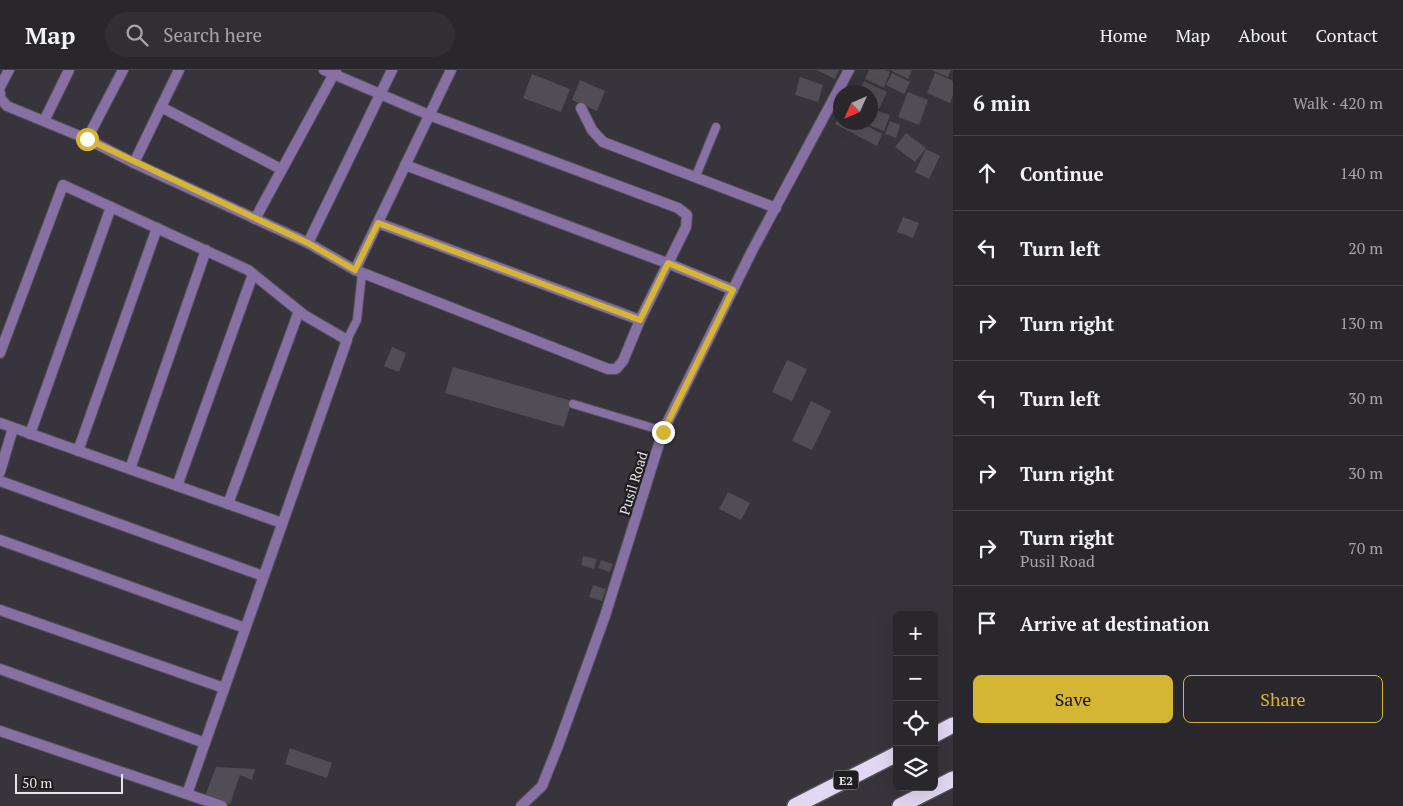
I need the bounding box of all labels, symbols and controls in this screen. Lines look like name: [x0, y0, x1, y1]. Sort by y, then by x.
search box: [105, 12, 455, 57]
text: Map: [25, 19, 75, 51]
icon: search: [123, 21, 151, 49]
text: Search here: [163, 22, 262, 47]
text: Home: [1100, 23, 1147, 47]
text: Map: [1175, 23, 1210, 47]
text: About: [1238, 23, 1287, 47]
text: Contact: [1315, 23, 1378, 47]
north arrow: [833, 85, 878, 130]
text: 6 min: [973, 89, 1030, 117]
text: Walk · 420 m: [1293, 92, 1383, 114]
route start: [76, 128, 99, 151]
icon: ahead: [973, 159, 1001, 187]
text: Continue: [1020, 161, 1104, 186]
text: 140 m: [1340, 162, 1383, 184]
icon: left: [973, 234, 1001, 262]
text: Turn left: [1020, 236, 1101, 261]
text: 20 m: [1348, 237, 1383, 259]
icon: right: [973, 309, 1001, 337]
text: Turn right: [1020, 311, 1114, 336]
text: 130 m: [1340, 312, 1383, 334]
icon: left: [973, 384, 1001, 412]
text: Turn left: [1020, 386, 1101, 411]
text: 30 m: [1348, 387, 1383, 409]
route end: [652, 421, 675, 444]
street label: Pusil Road: [614, 449, 652, 517]
icon: right: [973, 459, 1001, 487]
text: Turn right: [1020, 461, 1114, 486]
text: 30 m: [1348, 462, 1383, 484]
text: Turn right: [1020, 525, 1114, 550]
icon: right: [973, 534, 1001, 562]
text: 70 m: [1348, 537, 1383, 559]
text: Pusil Road: [1020, 550, 1095, 572]
icon: arrive: [973, 609, 1001, 637]
map controls: [893, 611, 938, 791]
button: +: [893, 611, 938, 656]
text: Arrive at destination: [1020, 611, 1209, 636]
button: −: [893, 656, 938, 701]
button: Save: [973, 675, 1173, 723]
button: Share: [1183, 675, 1383, 723]
button: locate: [893, 701, 938, 746]
button: layers: [893, 746, 938, 791]
road number: E2: [834, 770, 858, 790]
scale bar: [15, 771, 122, 794]
text: 50 m: [22, 773, 52, 792]

